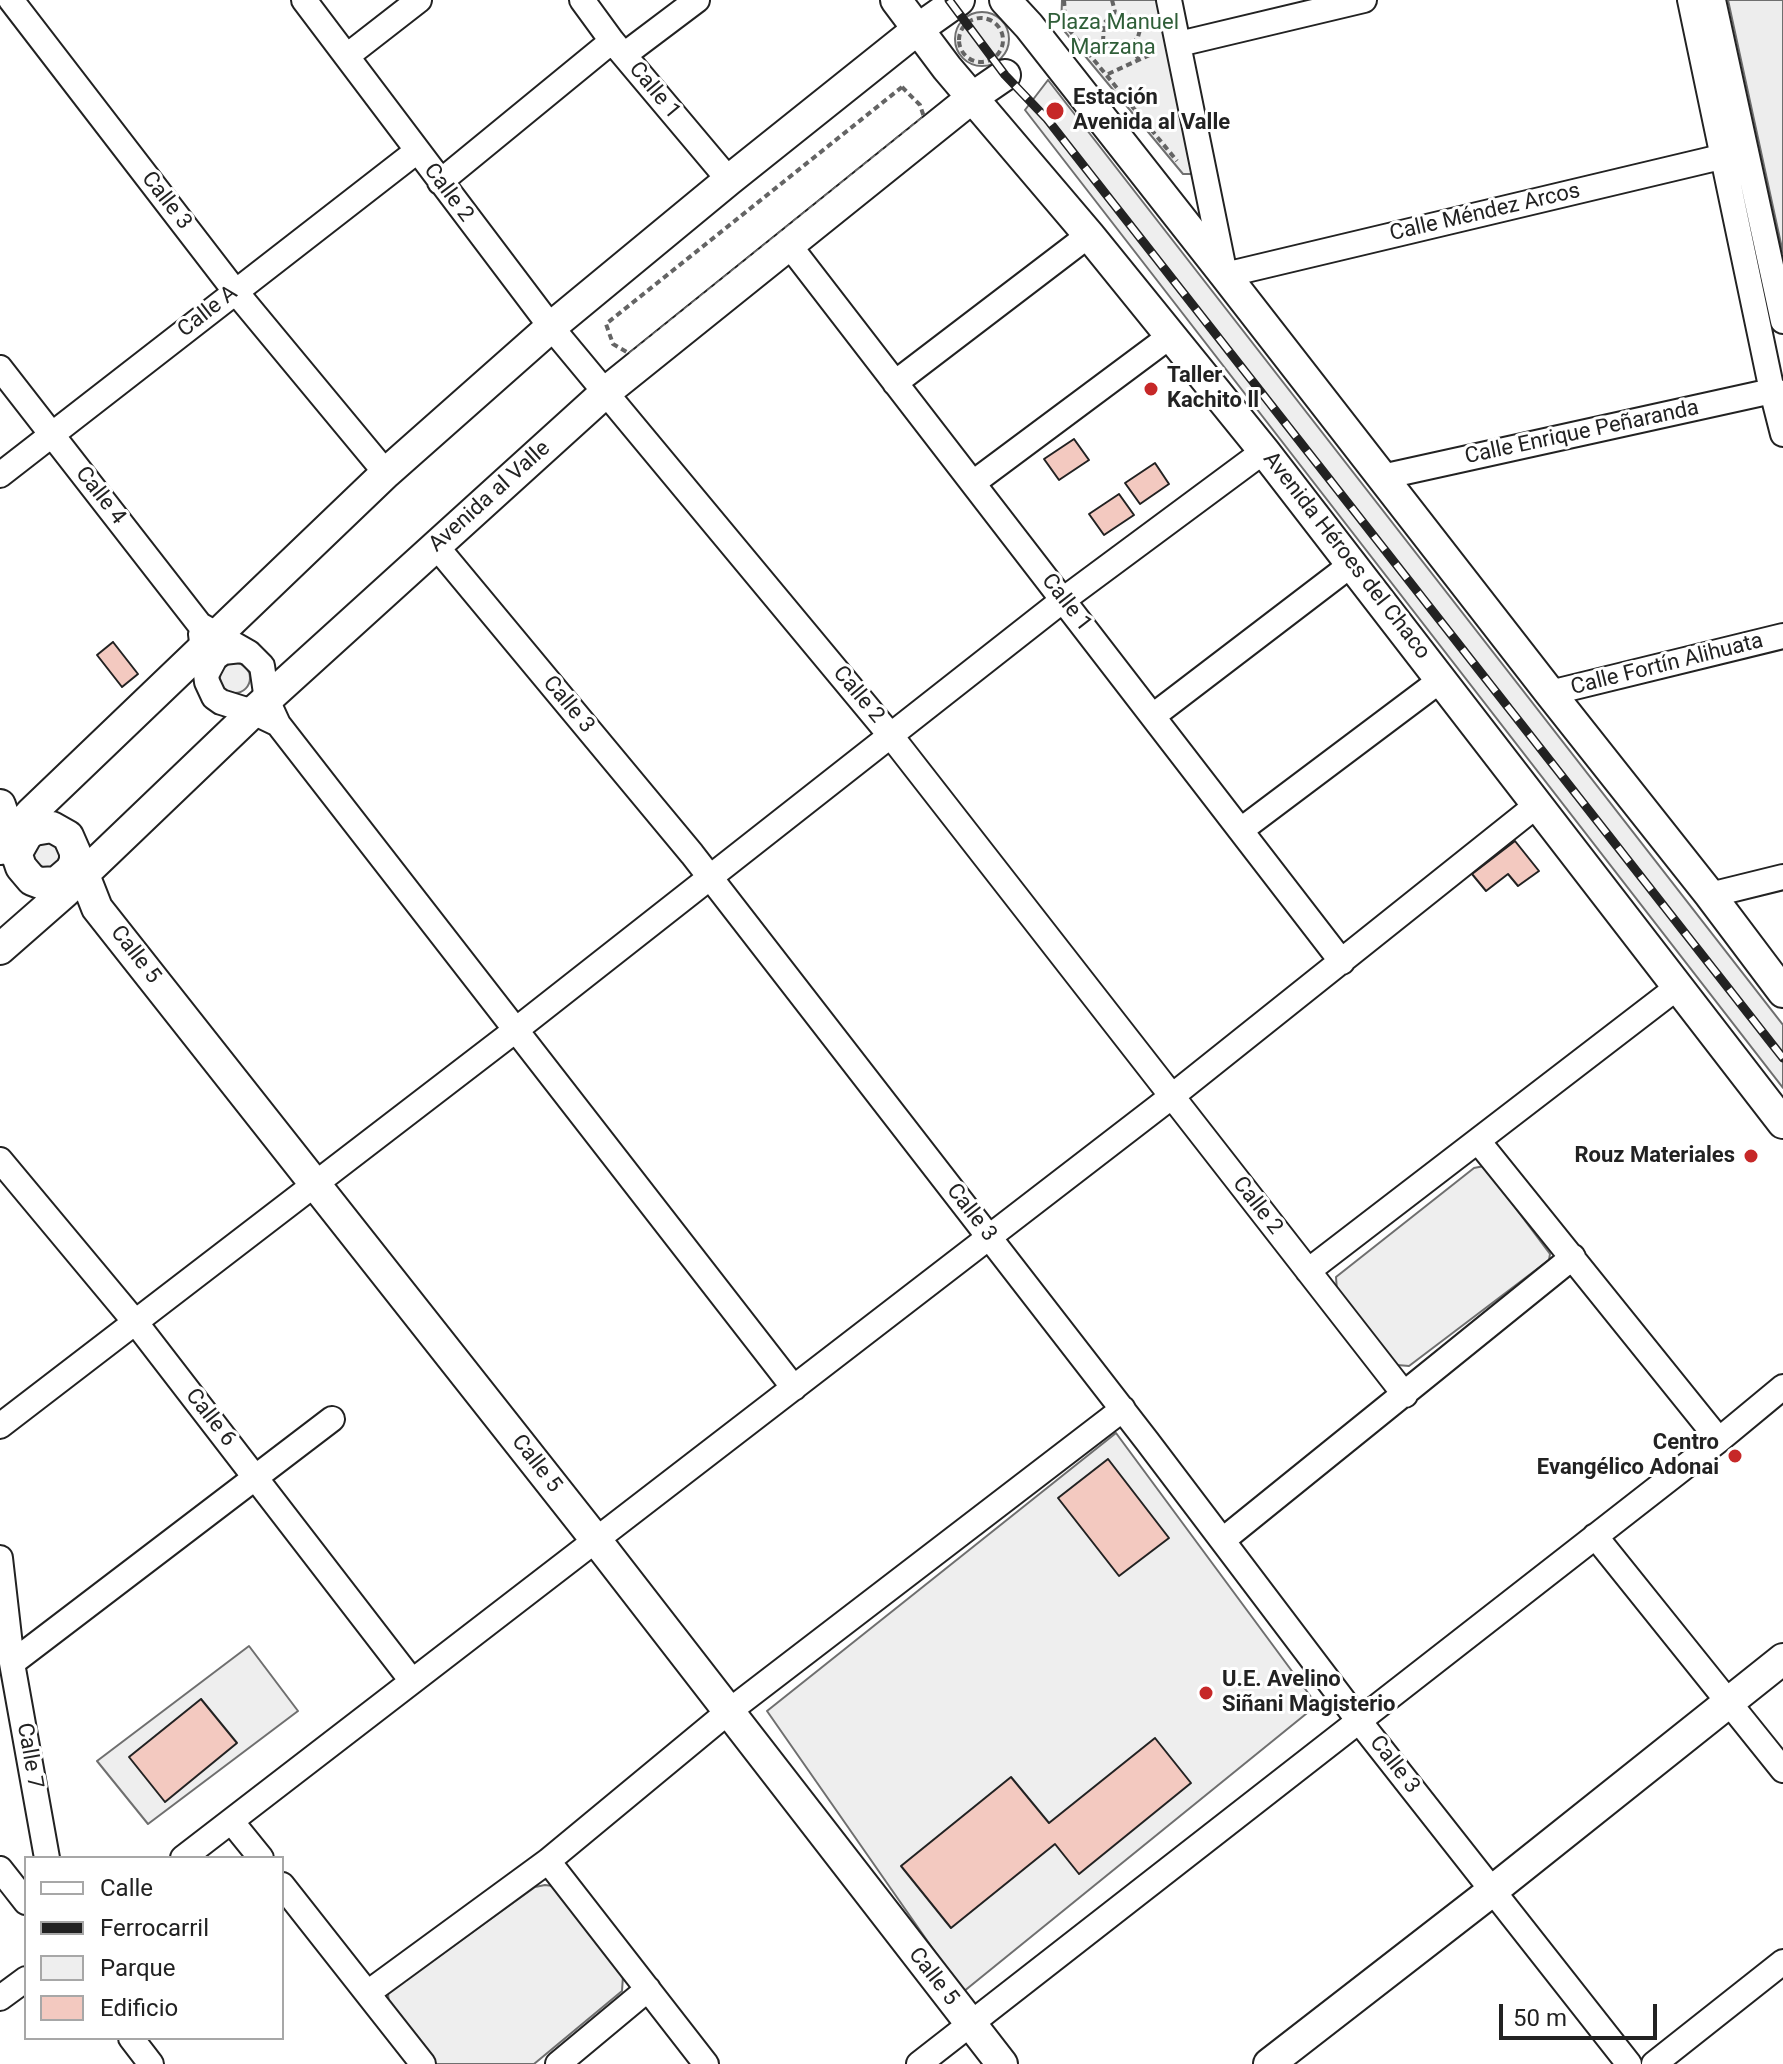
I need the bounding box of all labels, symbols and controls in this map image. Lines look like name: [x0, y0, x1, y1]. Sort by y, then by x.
park label: Plaza Manuel Marzana: [1047, 10, 1179, 62]
street label: Calle 1: [623, 57, 685, 125]
place label: Estación Avenida al Valle: [1073, 85, 1230, 136]
marker: Estación Avenida al Valle: [1044, 100, 1066, 122]
street label: Calle 2: [417, 159, 479, 227]
street label: Calle 3: [135, 167, 197, 235]
street label: Calle Méndez Arcos: [1387, 178, 1583, 248]
street label: Calle A: [173, 281, 243, 343]
place label: Taller Kachito ll: [1167, 363, 1259, 414]
marker: Taller Kachito ll: [1142, 380, 1160, 398]
street label: Calle Enrique Peñaranda: [1463, 395, 1701, 471]
street label: Avenida al Valle: [424, 436, 556, 558]
street label: Avenida Héroes del Chaco: [1257, 447, 1435, 665]
street label: Calle 4: [69, 462, 131, 530]
street label: Calle 1: [1035, 569, 1097, 637]
street label: Calle Fortín Alihuata: [1568, 628, 1766, 702]
street label: Calle 2: [827, 661, 889, 729]
street label: Calle 3: [537, 671, 599, 739]
street label: Calle 5: [104, 921, 166, 989]
place label: Rouz Materiales: [1574, 1143, 1735, 1169]
marker: Rouz Materiales: [1742, 1147, 1760, 1165]
street label: Calle 2: [1226, 1172, 1288, 1240]
street label: Calle 3: [940, 1179, 1002, 1247]
street label: Calle 6: [179, 1384, 241, 1452]
street label: Calle 5: [505, 1430, 567, 1498]
place label: Centro Evangélico Adonai: [1537, 1430, 1719, 1482]
marker: Centro Evangélico Adonai: [1726, 1447, 1744, 1465]
place label: U.E. Avelino Siñani Magisterio: [1222, 1667, 1395, 1718]
marker: U.E. Avelino Siñani Magisterio: [1197, 1684, 1215, 1702]
street label: Calle 7: [10, 1721, 48, 1791]
street label: Calle 3: [1363, 1731, 1425, 1799]
legend: [24, 1856, 284, 2040]
text: Calle: [100, 1874, 153, 1902]
text: Ferrocarril: [100, 1914, 209, 1942]
street label: Calle 5: [902, 1943, 964, 2011]
text: Parque: [100, 1954, 176, 1982]
scale bar: [1503, 1988, 1661, 2038]
text: Edificio: [100, 1994, 178, 2022]
text: 50 m: [1513, 2004, 1567, 2032]

